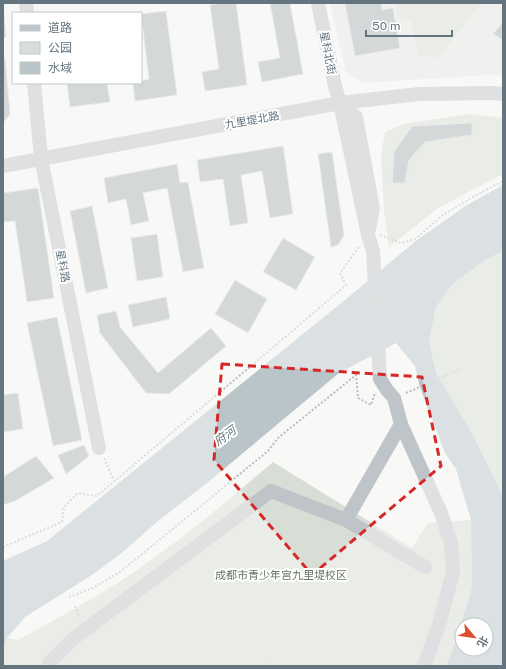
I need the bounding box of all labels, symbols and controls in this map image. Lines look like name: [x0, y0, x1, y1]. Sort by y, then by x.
legend: [12, 12, 142, 84]
scale bar: [366, 12, 452, 38]
text: 50 m: [372, 19, 400, 33]
text: 道路: [48, 21, 72, 35]
street label: 星科北街: [318, 30, 338, 76]
text: 公园: [48, 41, 72, 55]
text: 水域: [48, 61, 72, 75]
street label: 九里堤北路: [224, 109, 280, 131]
street label: 星科路: [54, 249, 72, 283]
water label: 府河: [211, 422, 240, 449]
park label: 成都市青少年宫九里堤校区: [215, 569, 347, 581]
north arrow: [454, 617, 494, 657]
text: 北: [475, 634, 491, 650]

